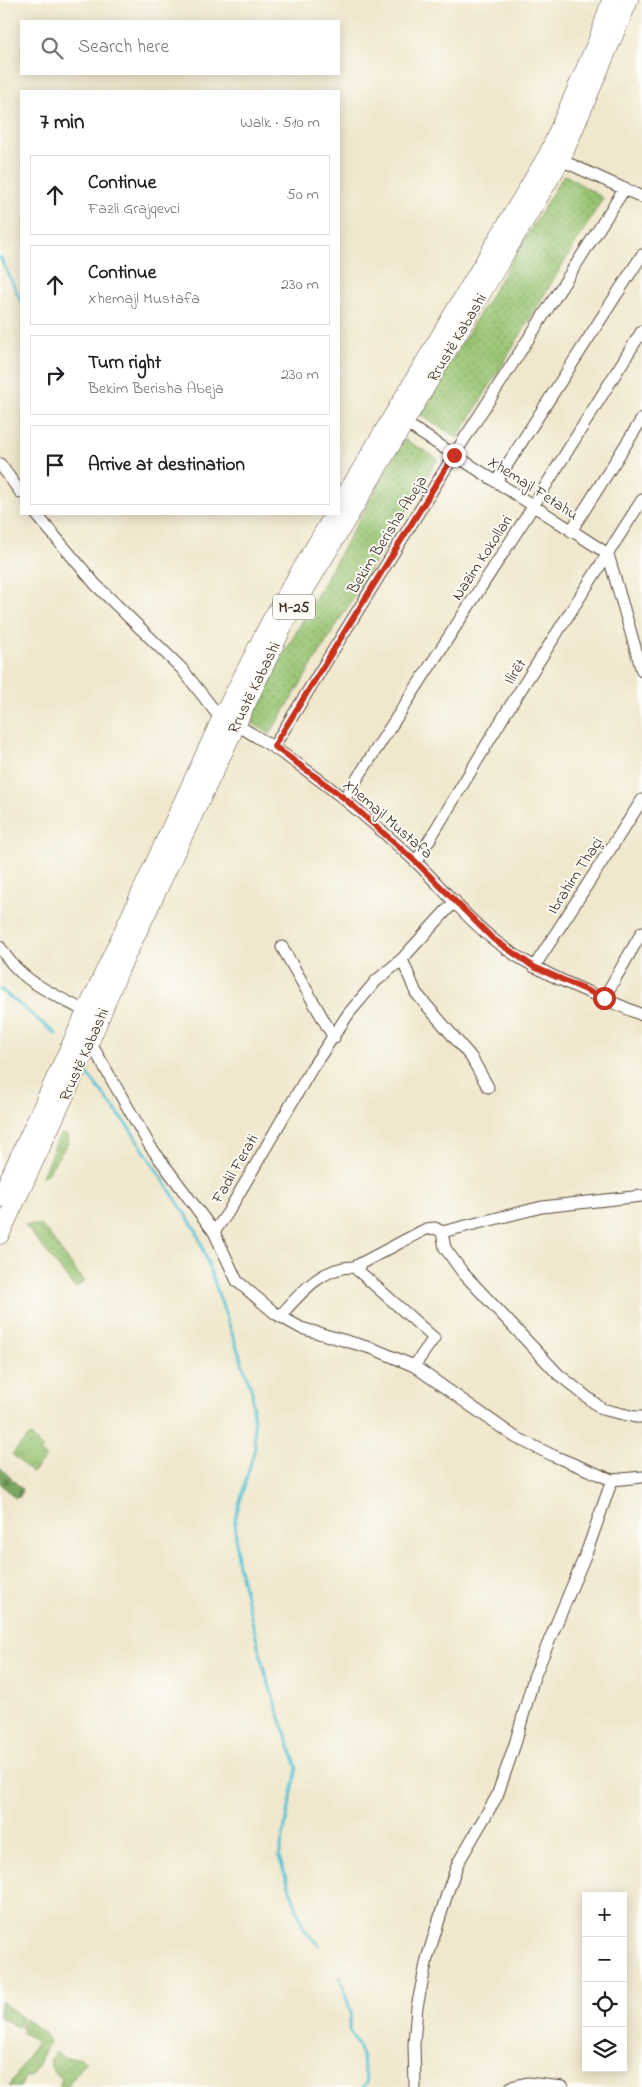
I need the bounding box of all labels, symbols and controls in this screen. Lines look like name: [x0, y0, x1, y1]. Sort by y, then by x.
search box: [20, 20, 340, 75]
icon: search: [38, 34, 66, 62]
text: Search here: [78, 34, 169, 61]
text: 7 min: [40, 108, 84, 138]
text: Walk · 510 m: [240, 111, 320, 135]
text: Continue: [88, 170, 156, 197]
icon: ahead: [41, 181, 69, 209]
text: 50 m: [287, 183, 319, 207]
text: Fazli Grajqevci: [88, 197, 180, 221]
text: Continue: [88, 260, 156, 287]
icon: ahead: [41, 271, 69, 299]
text: 230 m: [281, 273, 319, 297]
text: Xhemajl Mustafa: [88, 287, 200, 311]
street label: Rrustë Kabashi: [422, 289, 494, 387]
text: Turn right: [88, 350, 161, 377]
icon: right: [41, 361, 69, 389]
text: 230 m: [281, 363, 319, 387]
text: Bekim Berisha Abeja: [88, 377, 224, 401]
route end: [443, 444, 466, 467]
icon: arrive: [41, 451, 69, 479]
street label: Xhemajl Fetahu: [483, 451, 583, 527]
text: Arrive at destination: [88, 452, 245, 479]
street label: Bekim Berisha Abeja: [341, 471, 434, 600]
street label: Nazim Kokollari: [446, 510, 519, 606]
road number: M-25: [273, 594, 315, 620]
street label: Rrustë Kabashi: [222, 638, 287, 738]
street label: Ilirët: [498, 654, 533, 690]
street label: Xhemajl Mustafa: [338, 774, 438, 865]
street label: Ibrahim Thaçi: [542, 833, 610, 920]
route start: [593, 987, 616, 1010]
street label: Rrustë Kabashi: [54, 1004, 116, 1105]
street label: Fadil Ferati: [206, 1130, 265, 1209]
map controls: [582, 1892, 627, 2072]
button: +: [582, 1892, 627, 1937]
button: −: [582, 1937, 627, 1982]
button: locate: [582, 1982, 627, 2027]
button: layers: [582, 2027, 627, 2072]

